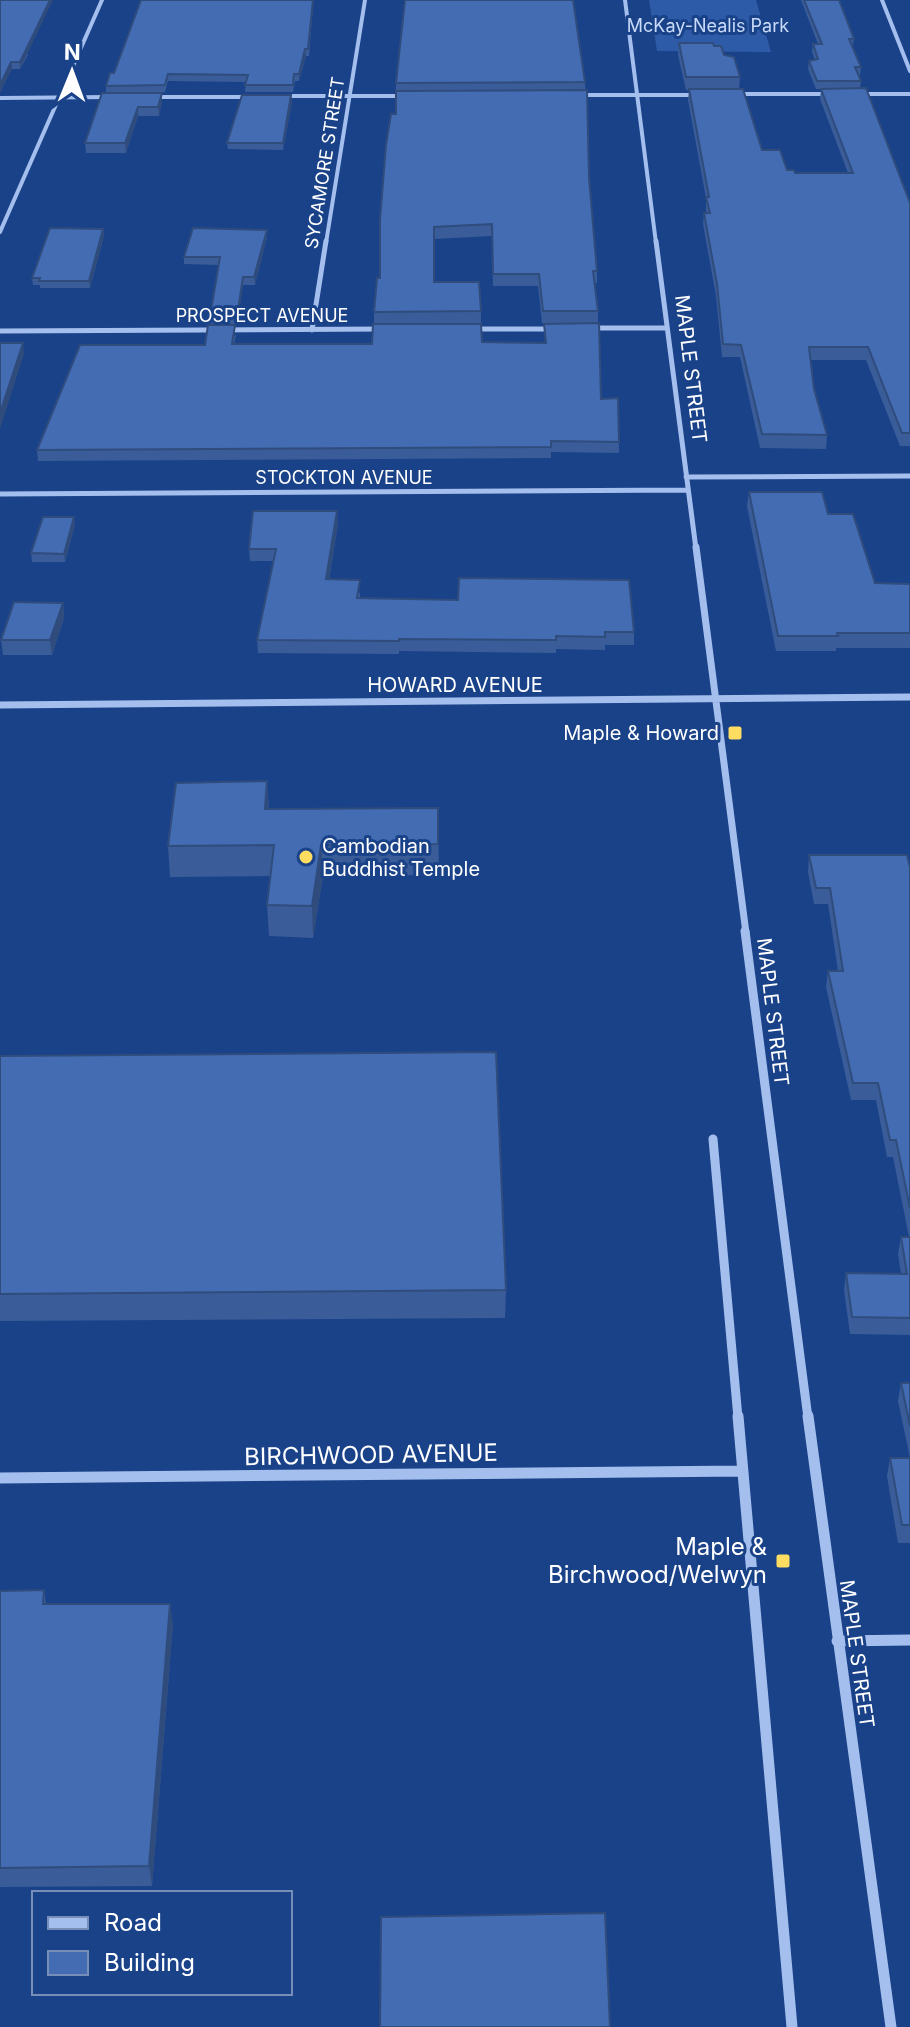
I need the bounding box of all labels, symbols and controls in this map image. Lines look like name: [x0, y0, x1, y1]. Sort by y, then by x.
park label: McKay-Nealis Park: [627, 15, 789, 36]
north arrow: [32, 32, 112, 112]
text: N: [64, 39, 81, 65]
street label: SYCAMORE STREET: [301, 75, 348, 250]
street label: MAPLE STREET: [670, 294, 712, 444]
street label: PROSPECT AVENUE: [176, 305, 348, 326]
street label: STOCKTON AVENUE: [255, 467, 433, 488]
street label: HOWARD AVENUE: [367, 673, 543, 697]
place label: Maple & Howard: [563, 721, 719, 745]
marker: Maple & Howard: [726, 724, 744, 742]
place label: Cambodian Buddhist Temple: [322, 834, 480, 881]
marker: Cambodian Buddhist Temple: [297, 848, 315, 866]
street label: MAPLE STREET: [752, 937, 794, 1087]
street label: BIRCHWOOD AVENUE: [244, 1438, 498, 1471]
place label: Maple & Birchwood/Welwyn: [548, 1532, 768, 1589]
marker: Maple & Birchwood/Welwyn: [774, 1552, 792, 1570]
street label: MAPLE STREET: [835, 1578, 879, 1730]
legend: [32, 1891, 292, 1995]
text: Road: [104, 1908, 162, 1937]
text: Building: [104, 1948, 195, 1977]

